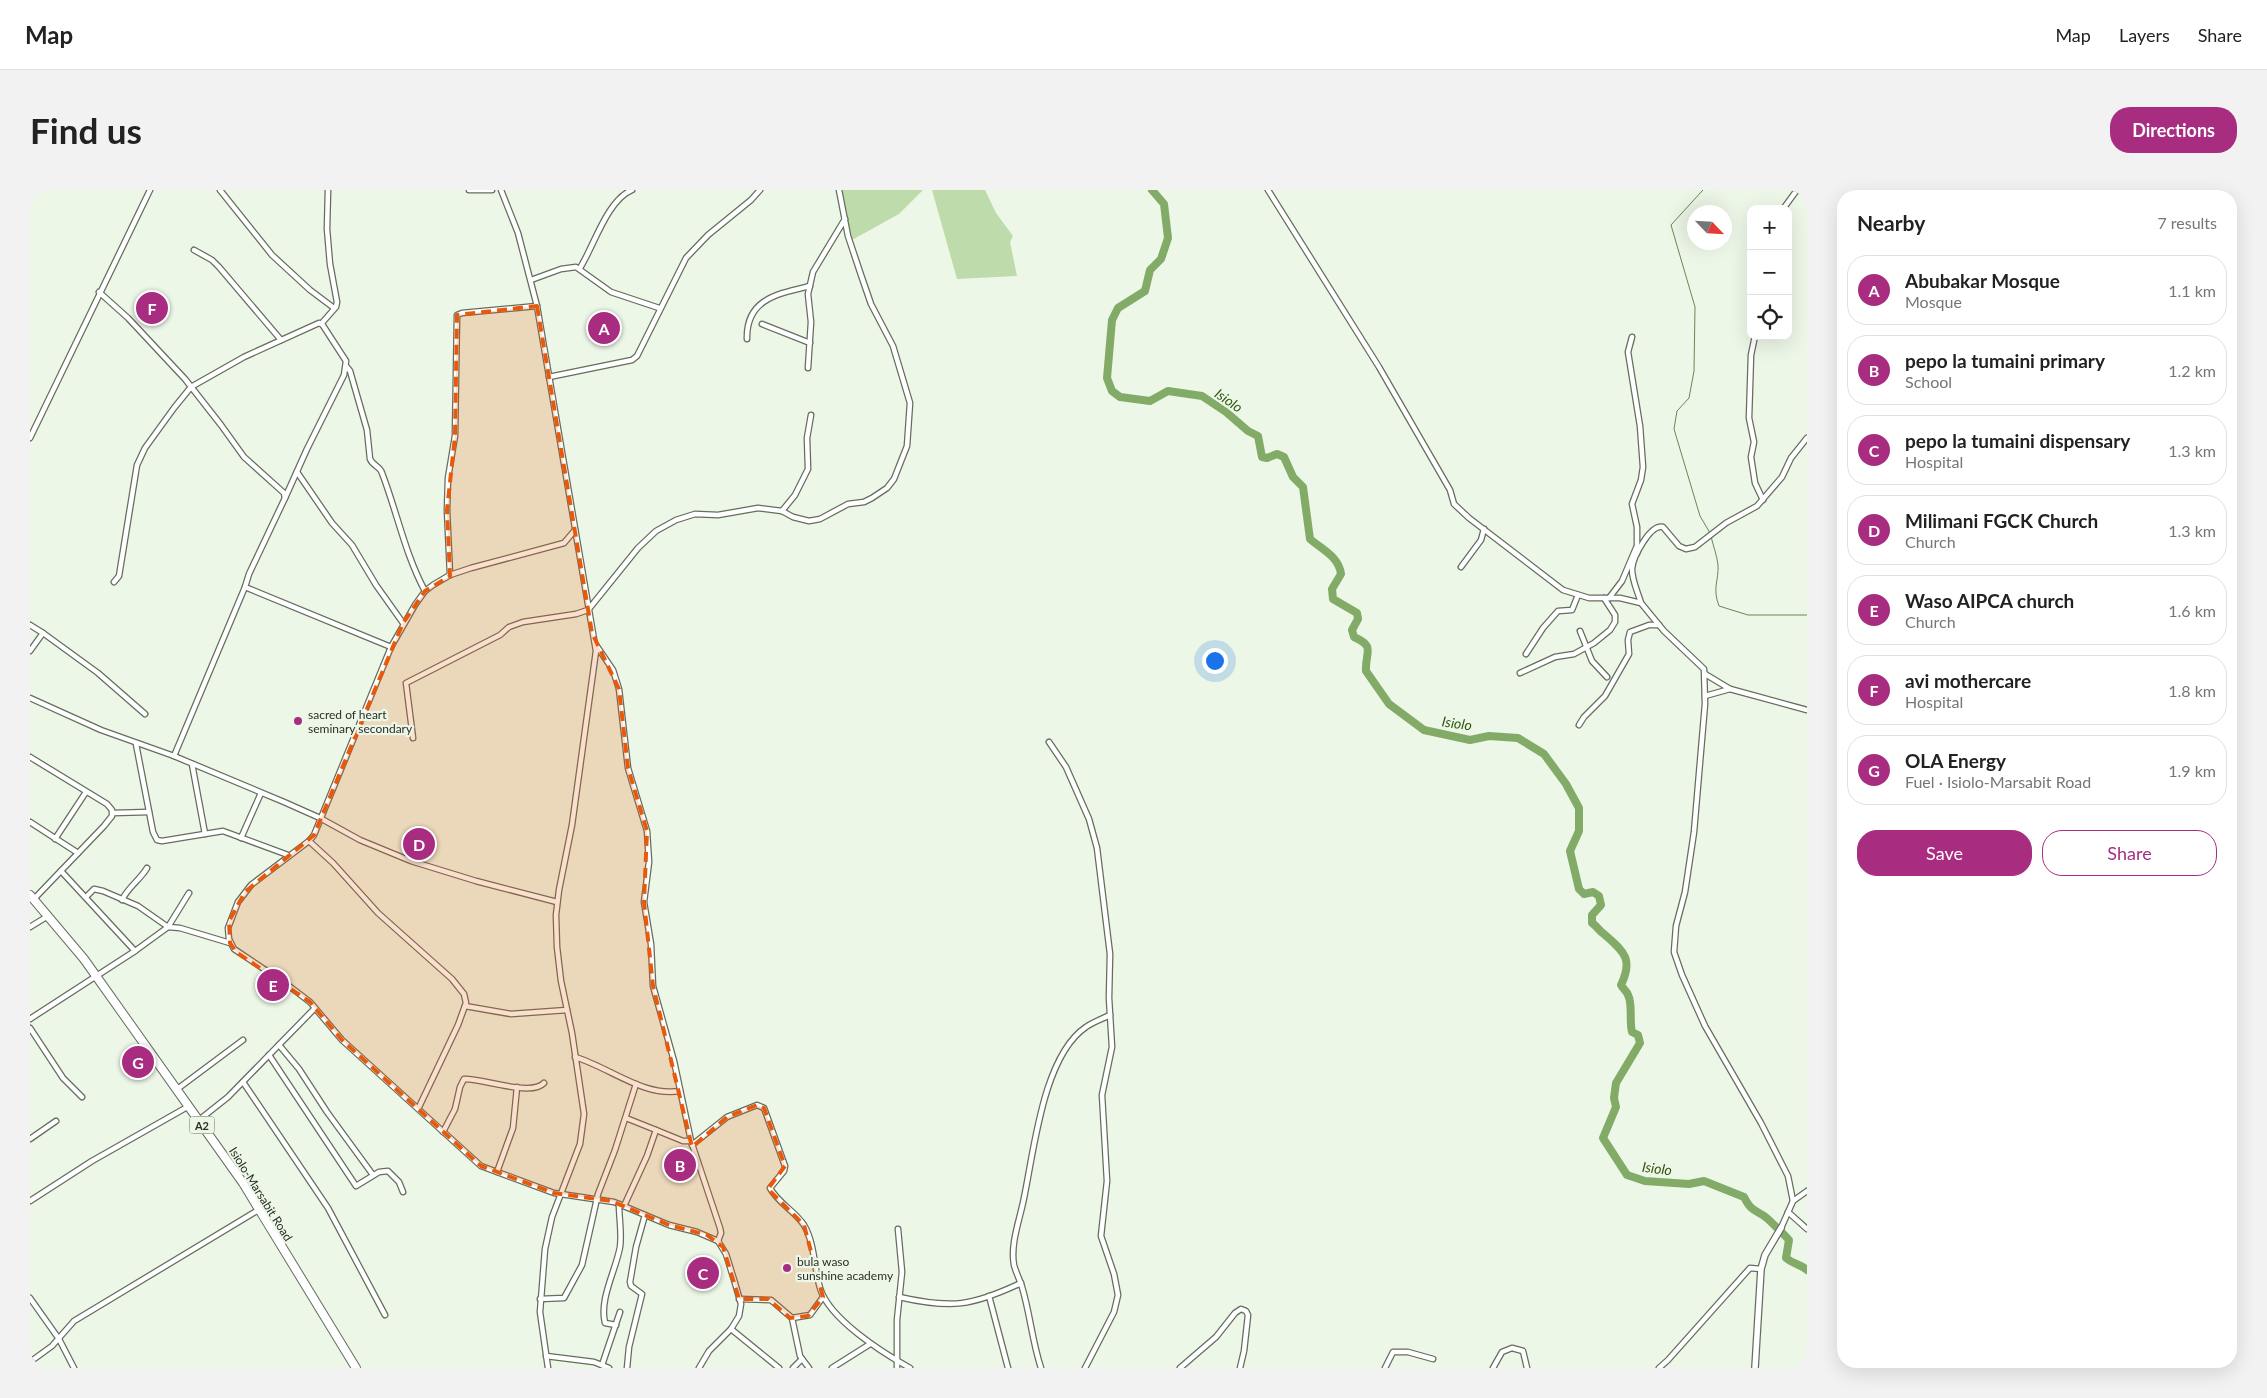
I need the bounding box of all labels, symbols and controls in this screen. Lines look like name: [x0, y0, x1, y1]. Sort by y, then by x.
text: Map: [25, 20, 73, 49]
text: Map: [2055, 24, 2091, 46]
text: Layers: [2119, 24, 2170, 46]
text: Share: [2198, 24, 2242, 46]
button: Directions: [2110, 107, 2237, 153]
text: Find us: [30, 109, 142, 151]
north arrow: [1687, 205, 1732, 250]
map controls: [1747, 205, 1792, 340]
button: +: [1747, 205, 1792, 250]
text: Nearby: [1857, 210, 1925, 235]
text: 7 results: [2157, 213, 2217, 232]
button: −: [1747, 250, 1792, 295]
text: Abubakar Mosque: [1905, 269, 2060, 292]
text: A: [1868, 281, 1880, 300]
text: 1.1 km: [2168, 281, 2216, 300]
pin: F: [136, 289, 168, 327]
text: Mosque: [1905, 292, 1962, 311]
button: locate: [1747, 295, 1792, 340]
pin: A: [588, 309, 620, 347]
text: pepo la tumaini primary: [1905, 349, 2105, 372]
text: B: [1869, 361, 1879, 380]
text: 1.2 km: [2168, 361, 2216, 380]
text: School: [1905, 372, 1952, 391]
water label: Isiolo: [1212, 384, 1246, 416]
text: pepo la tumaini dispensary: [1905, 429, 2130, 452]
text: C: [1869, 441, 1879, 460]
text: 1.3 km: [2168, 441, 2216, 460]
text: Hospital: [1905, 452, 1963, 471]
text: Milimani FGCK Church: [1905, 509, 2098, 532]
text: D: [1868, 521, 1880, 540]
text: 1.3 km: [2168, 521, 2216, 540]
text: Church: [1905, 532, 1956, 551]
text: Waso AIPCA church: [1905, 589, 2074, 612]
text: E: [1869, 601, 1879, 620]
text: 1.6 km: [2168, 601, 2216, 620]
text: Church: [1905, 612, 1956, 631]
your location: [1202, 648, 1228, 674]
text: avi mothercare: [1905, 669, 2031, 692]
text: F: [1869, 681, 1879, 700]
text: 1.8 km: [2168, 681, 2216, 700]
text: Hospital: [1905, 692, 1963, 711]
place label: sacred of heart seminary secondary: [308, 707, 413, 736]
water label: Isiolo: [1441, 712, 1473, 734]
marker: sacred of heart seminary secondary: [292, 715, 304, 727]
text: OLA Energy: [1905, 749, 2006, 772]
text: G: [1868, 761, 1880, 780]
text: 1.9 km: [2168, 761, 2216, 780]
text: Fuel · Isiolo-Marsabit Road: [1905, 772, 2091, 791]
pin: D: [403, 825, 435, 863]
button: Save: [1857, 830, 2032, 876]
button: Share: [2042, 830, 2217, 876]
pin: E: [257, 966, 289, 1004]
pin: G: [122, 1043, 154, 1081]
road number: A2: [190, 1116, 214, 1134]
street label: Isiolo-Marsabit Road: [226, 1144, 296, 1244]
pin: B: [664, 1146, 696, 1184]
water label: Isiolo: [1641, 1158, 1673, 1178]
pin: C: [687, 1254, 719, 1292]
place label: bula waso sunshine academy: [797, 1254, 894, 1283]
marker: bula waso sunshine academy: [781, 1262, 793, 1274]

